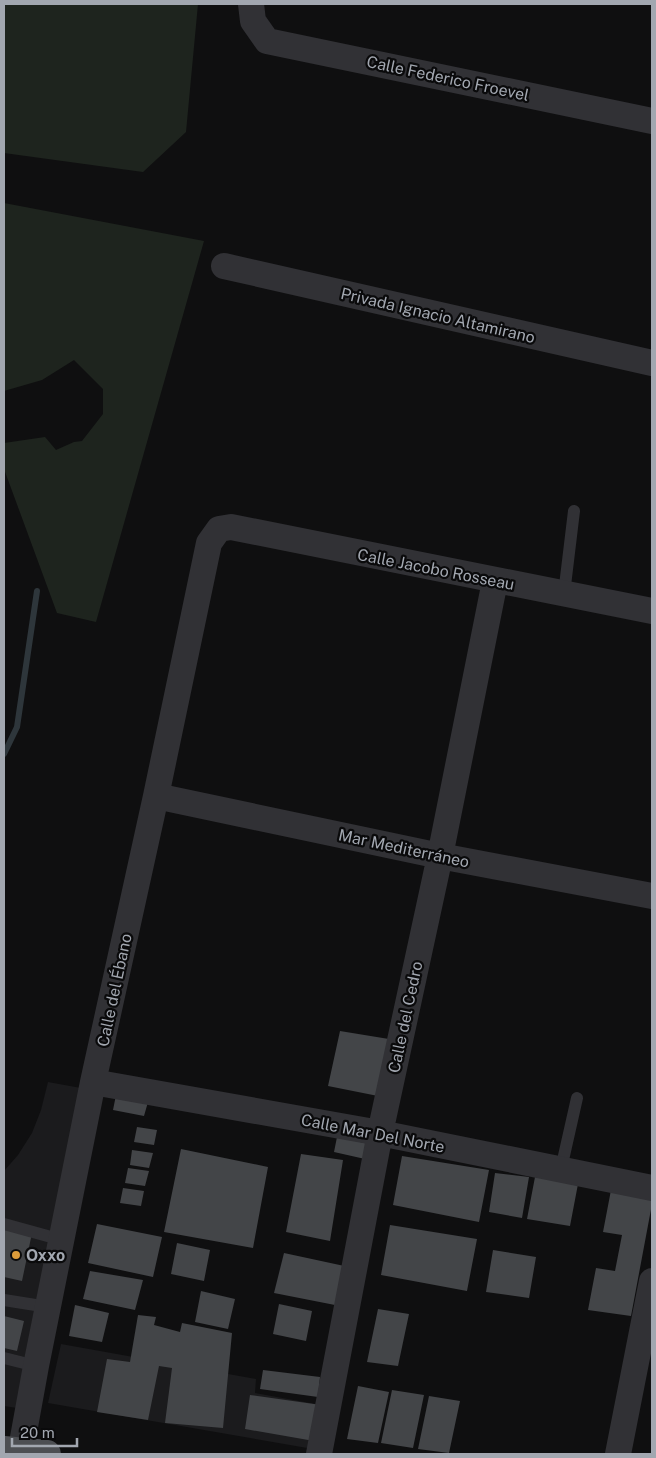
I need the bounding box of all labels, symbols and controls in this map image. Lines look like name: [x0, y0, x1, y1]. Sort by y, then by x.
street label: Calle Federico Froevel: [365, 52, 531, 105]
street label: Privada Ignacio Altamirano: [339, 284, 537, 347]
street label: Calle Jacobo Rosseau: [356, 545, 516, 594]
street label: Mar Mediterráneo: [337, 825, 471, 872]
street label: Calle del Ébano: [92, 932, 136, 1048]
street label: Calle del Cedro: [384, 960, 427, 1075]
street label: Calle Mar Del Norte: [300, 1110, 446, 1157]
place label: Oxxo: [26, 1246, 65, 1265]
marker: Oxxo: [10, 1249, 22, 1261]
scale bar: [12, 1416, 78, 1448]
text: 20 m: [20, 1424, 55, 1441]

